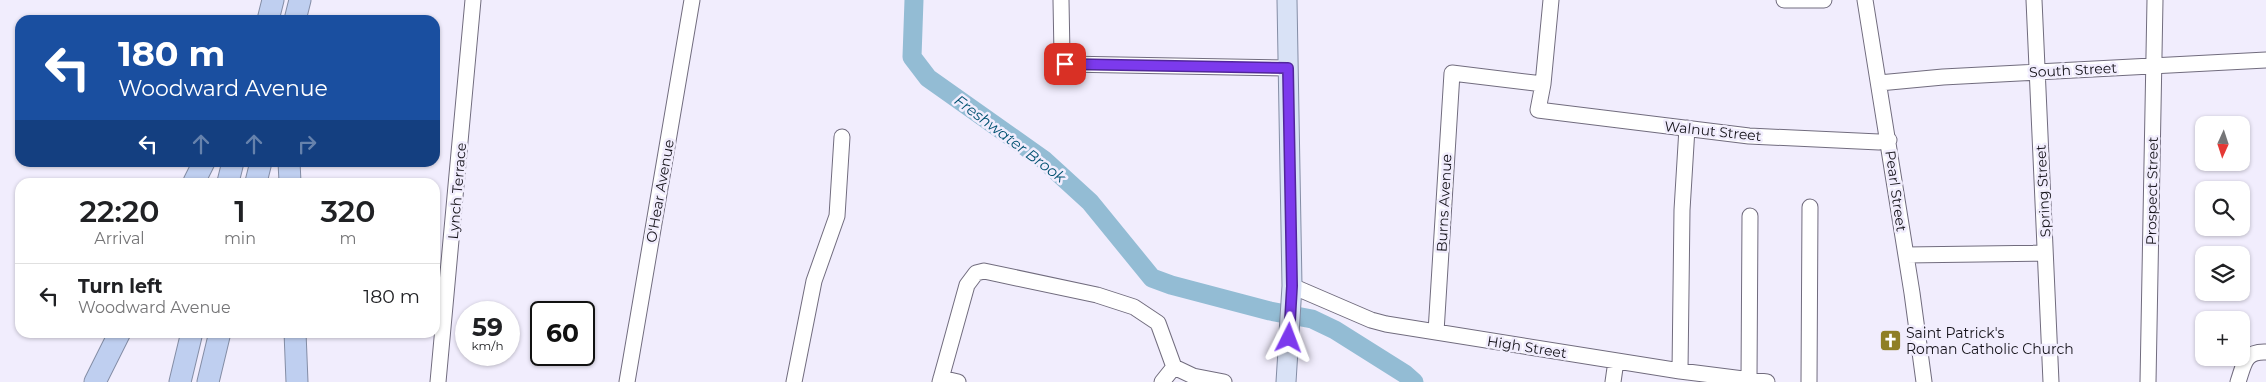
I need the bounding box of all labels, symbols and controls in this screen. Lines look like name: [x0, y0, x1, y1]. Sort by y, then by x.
text: 180 m: [118, 32, 225, 75]
icon: left: [35, 35, 100, 100]
pin: [1044, 43, 1086, 85]
icon: arrive: [1051, 50, 1079, 78]
street label: South Street: [2029, 59, 2118, 81]
text: Woodward Avenue: [118, 75, 328, 102]
water label: Freshwater Brook: [951, 91, 1071, 187]
north arrow: [2195, 116, 2250, 171]
map controls: [2195, 116, 2250, 366]
street label: Walnut Street: [1664, 117, 1763, 145]
icon: left: [134, 130, 162, 158]
icon: ahead: [187, 130, 215, 158]
icon: ahead: [240, 130, 268, 158]
icon: right: [293, 130, 321, 158]
street label: Prospect Street: [2142, 136, 2162, 245]
street label: O'Hear Avenue: [642, 138, 678, 244]
street label: Lynch Terrace: [444, 142, 470, 240]
street label: Spring Street: [2032, 144, 2054, 238]
street label: Pearl Street: [1881, 149, 1911, 233]
street label: Burns Avenue: [1432, 153, 1456, 253]
button: search: [2195, 181, 2250, 236]
text: 22:20: [80, 193, 159, 230]
text: 1: [234, 193, 246, 230]
text: 320: [321, 193, 375, 230]
text: Arrival: [94, 229, 145, 248]
text: min: [224, 229, 256, 248]
text: m: [339, 229, 356, 248]
button: layers: [2195, 246, 2250, 301]
text: Turn left: [78, 275, 163, 298]
icon: left: [35, 282, 63, 310]
text: 180 m: [363, 285, 420, 308]
text: Woodward Avenue: [78, 298, 231, 317]
speed limit sign: 60: [530, 301, 595, 366]
position arrow: [1262, 311, 1314, 363]
button: +: [2195, 311, 2250, 366]
text: 59: [472, 312, 503, 342]
place label: Saint Patrick's Roman Catholic Church: [1906, 324, 2074, 358]
church icon: Saint Patrick's Roman Catholic Church: [1878, 329, 1902, 353]
street label: High Street: [1486, 332, 1568, 362]
text: km/h: [471, 338, 504, 353]

